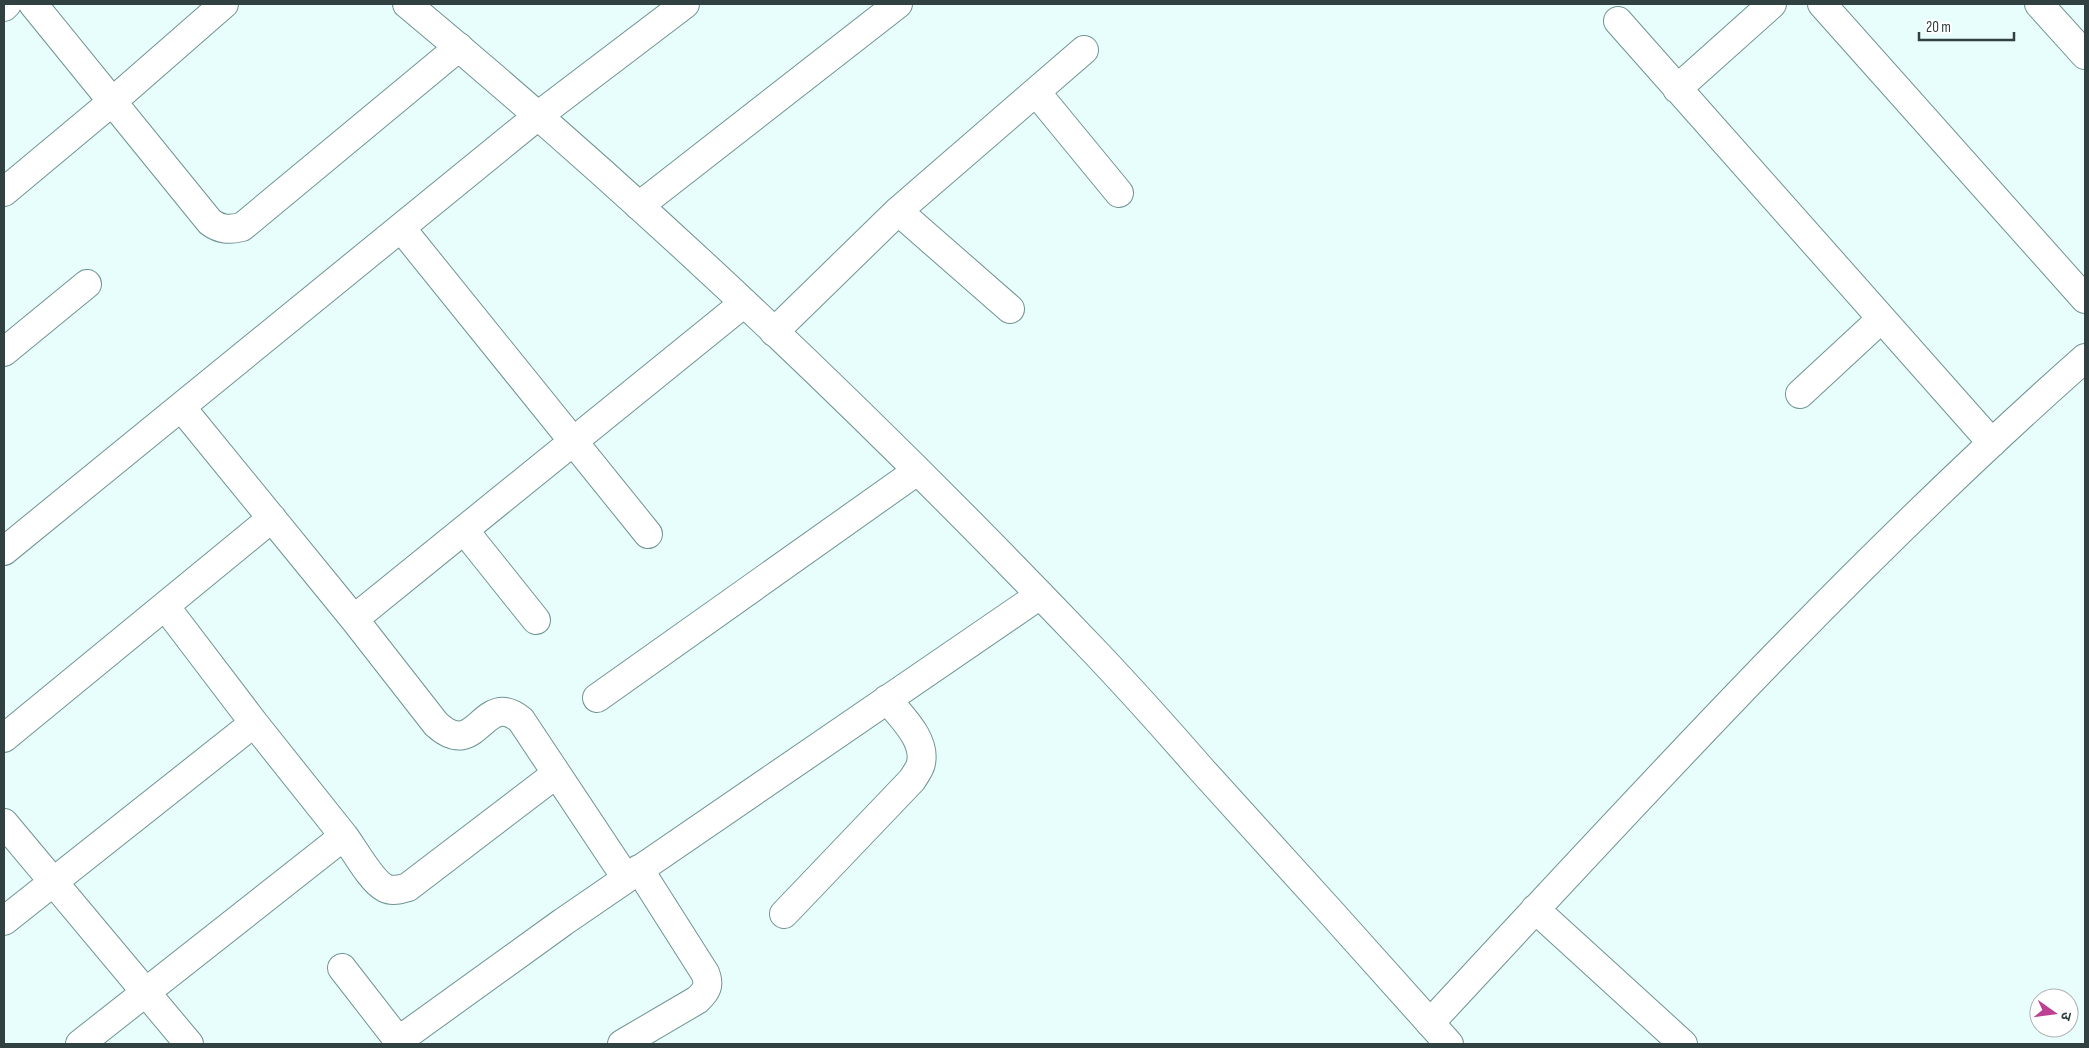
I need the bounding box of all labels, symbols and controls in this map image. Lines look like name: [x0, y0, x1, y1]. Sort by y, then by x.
scale bar: [1919, 10, 2014, 42]
text: 20 m: [1926, 18, 1951, 37]
north arrow: [2029, 988, 2079, 1038]
text: उ: [2057, 1010, 2075, 1023]

